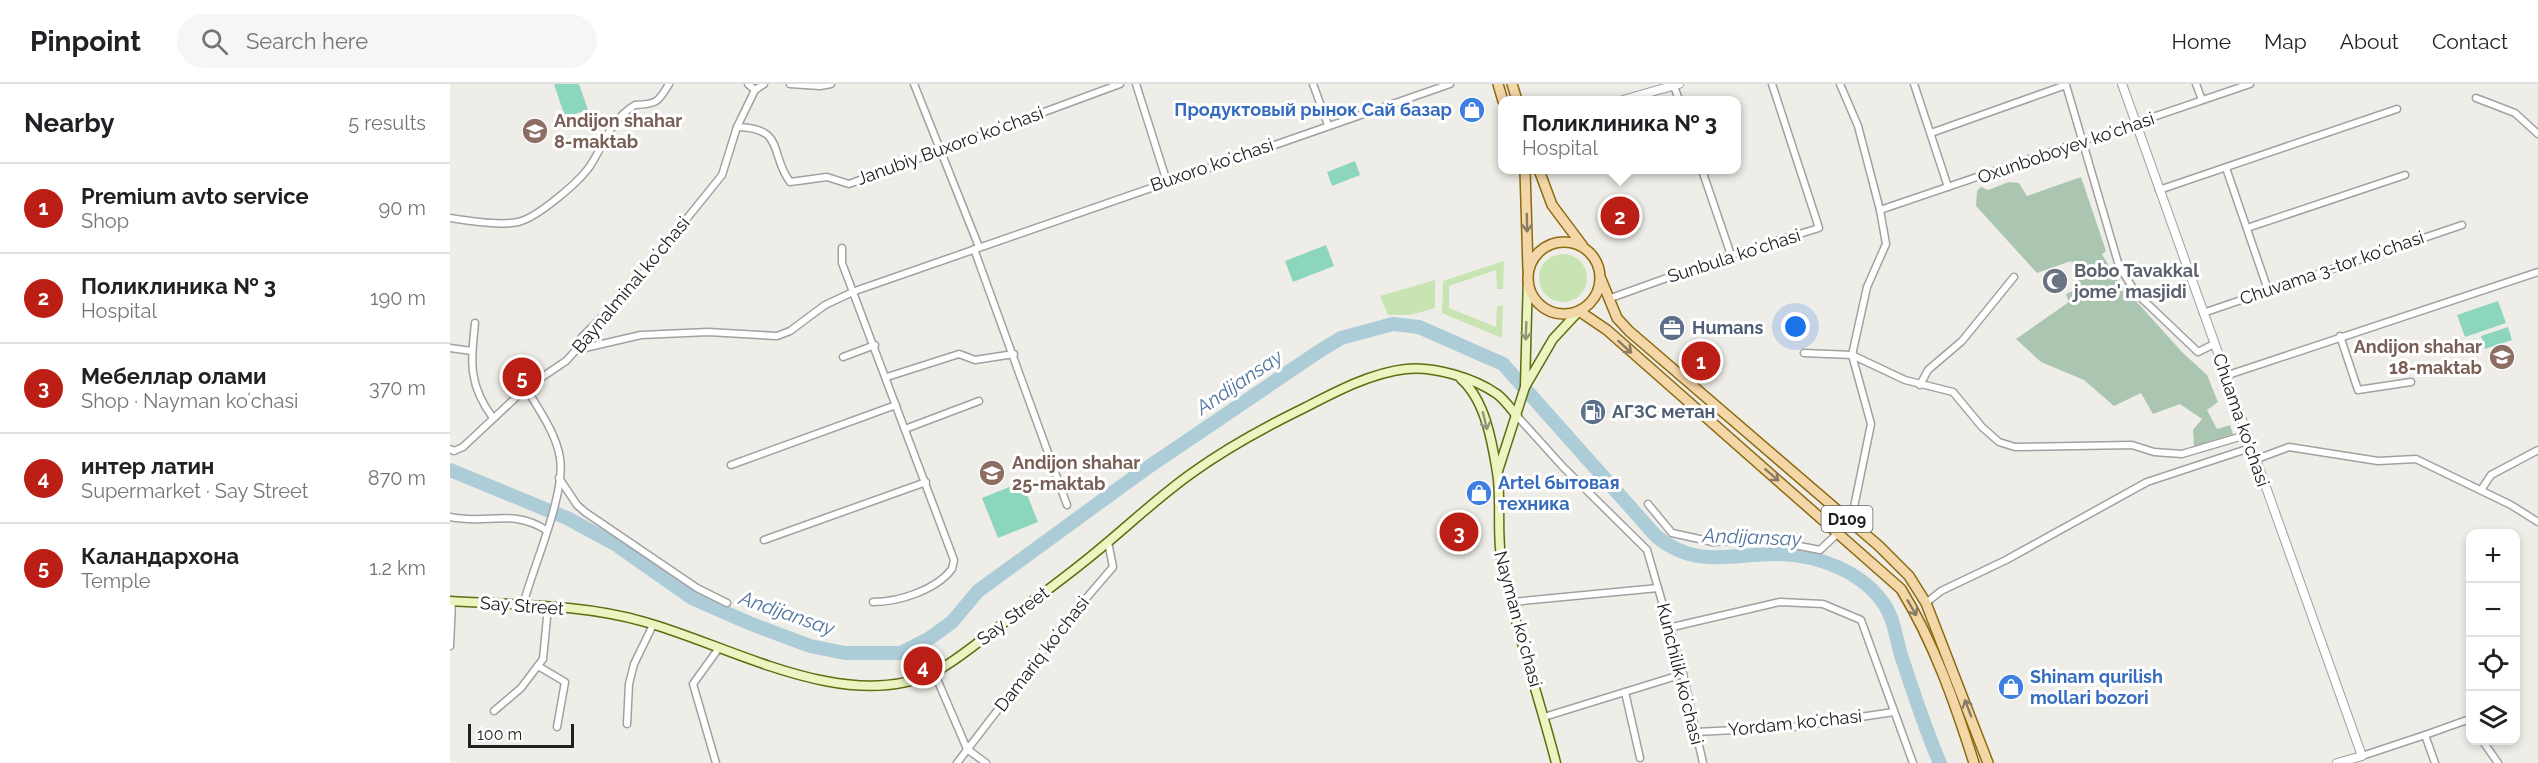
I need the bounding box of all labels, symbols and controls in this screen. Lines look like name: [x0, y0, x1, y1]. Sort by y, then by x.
search box: [177, 14, 597, 68]
text: Pinpoint: [30, 25, 141, 58]
icon: search: [198, 25, 231, 58]
text: Search here: [246, 28, 368, 54]
text: Home: [2172, 29, 2231, 54]
text: Map: [2264, 29, 2307, 54]
text: About: [2340, 29, 2399, 54]
text: Contact: [2432, 29, 2508, 54]
shop icon: Продуктовый рынок Сай базар: [1457, 95, 1487, 125]
popup: [1498, 96, 1741, 174]
place label: Продуктовый рынок Сай базар: [1174, 99, 1452, 120]
street label: Janubiy Buxoro koʻchasi: [854, 102, 1046, 189]
street label: Oxunboboyev koʻchasi: [1975, 107, 2157, 188]
text: Nearby: [24, 108, 114, 138]
place label: Andijon shahar 8-maktab: [554, 110, 682, 152]
text: Поликлиника № 3: [1522, 110, 1717, 136]
text: 5 results: [348, 111, 426, 135]
school or university icon: Andijon shahar 8-maktab: [520, 116, 550, 146]
street label: Buxoro koʻchasi: [1148, 134, 1276, 195]
text: Hospital: [1522, 136, 1598, 160]
text: Premium avto service: [81, 183, 309, 209]
pin: 2: [1600, 194, 1640, 238]
text: 1: [39, 196, 48, 220]
text: 90 m: [379, 196, 426, 220]
text: Shop: [81, 209, 129, 233]
street label: Baynalminal koʻchasi: [567, 212, 694, 357]
one-way arrow: [1521, 212, 1532, 232]
street label: Sunbula koʻchasi: [1665, 224, 1803, 287]
street label: Chuvama 3-tor koʻchasi: [2237, 226, 2427, 309]
place label: Bobo Tavakkal jome' masjidi: [2071, 260, 2199, 302]
mosque icon: Bobo Tavakkal jome' masjidi: [2040, 266, 2070, 296]
text: Поликлиника № 3: [81, 273, 276, 299]
text: 2: [38, 286, 49, 310]
text: 190 m: [370, 286, 426, 310]
text: Hospital: [81, 299, 157, 323]
your location: [1781, 312, 1810, 341]
office icon: Humans: [1657, 313, 1687, 343]
place label: Humans: [1692, 317, 1763, 338]
one-way arrow: [1521, 321, 1532, 341]
place label: Andijon shahar 18-maktab: [2354, 336, 2482, 378]
pin: 1: [1682, 338, 1720, 384]
one-way arrow: [1617, 340, 1632, 354]
school or university icon: Andijon shahar 18-maktab: [2487, 342, 2517, 372]
water label: Andijansay: [1190, 344, 1288, 420]
street label: Chuama ko'chasi: [2209, 350, 2274, 489]
pin: 5: [502, 354, 542, 400]
text: Мебеллар олами: [81, 363, 267, 389]
text: 3: [38, 376, 49, 400]
text: 370 m: [369, 376, 426, 400]
text: Shop · Nayman koʻchasi: [81, 389, 298, 413]
fuel station icon: АГЗС метан: [1578, 397, 1608, 427]
place label: АГЗС метан: [1612, 401, 1715, 422]
one-way arrow: [1479, 412, 1491, 431]
place label: Andijon shahar 25-maktab: [1012, 452, 1140, 494]
text: интер латин: [81, 453, 214, 479]
school or university icon: Andijon shahar 25-maktab: [977, 458, 1007, 488]
text: 4: [38, 466, 49, 490]
text: 870 m: [368, 466, 426, 490]
one-way arrow: [1764, 468, 1779, 482]
place label: Artel бытовая техника: [1498, 472, 1620, 514]
shop icon: Artel бытовая техника: [1464, 478, 1494, 508]
text: Supermarket · Say Street: [81, 479, 308, 503]
road number: D109: [1822, 506, 1872, 532]
pin: 3: [1440, 510, 1478, 554]
water label: Andijansay: [1701, 523, 1803, 551]
map controls: [2466, 529, 2520, 745]
button: +: [2466, 529, 2520, 583]
text: Каландархона: [81, 543, 239, 569]
street label: Nayman koʻchasi: [1490, 549, 1547, 689]
text: 5: [38, 556, 49, 580]
text: 1.2 km: [369, 556, 426, 580]
text: Temple: [81, 569, 151, 593]
street label: Say Street: [973, 582, 1053, 649]
button: −: [2466, 583, 2520, 637]
water label: Andijansay: [735, 585, 839, 641]
street label: Say Street: [479, 592, 565, 619]
street label: Damariq koʻchasi: [990, 592, 1093, 715]
one-way arrow: [1907, 599, 1919, 616]
street label: Kunchilik koʻchasi: [1653, 601, 1708, 747]
button: locate: [2466, 637, 2520, 691]
pin: 4: [904, 644, 942, 688]
place label: Shinam qurilish mollari bozori: [2030, 666, 2163, 708]
shop icon: Shinam qurilish mollari bozori: [1996, 672, 2026, 702]
button: layers: [2466, 691, 2520, 745]
one-way arrow: [1962, 699, 1973, 718]
street label: Yordam koʻchasi: [1727, 705, 1863, 740]
scale bar: [468, 721, 574, 748]
text: 100 m: [477, 725, 522, 744]

